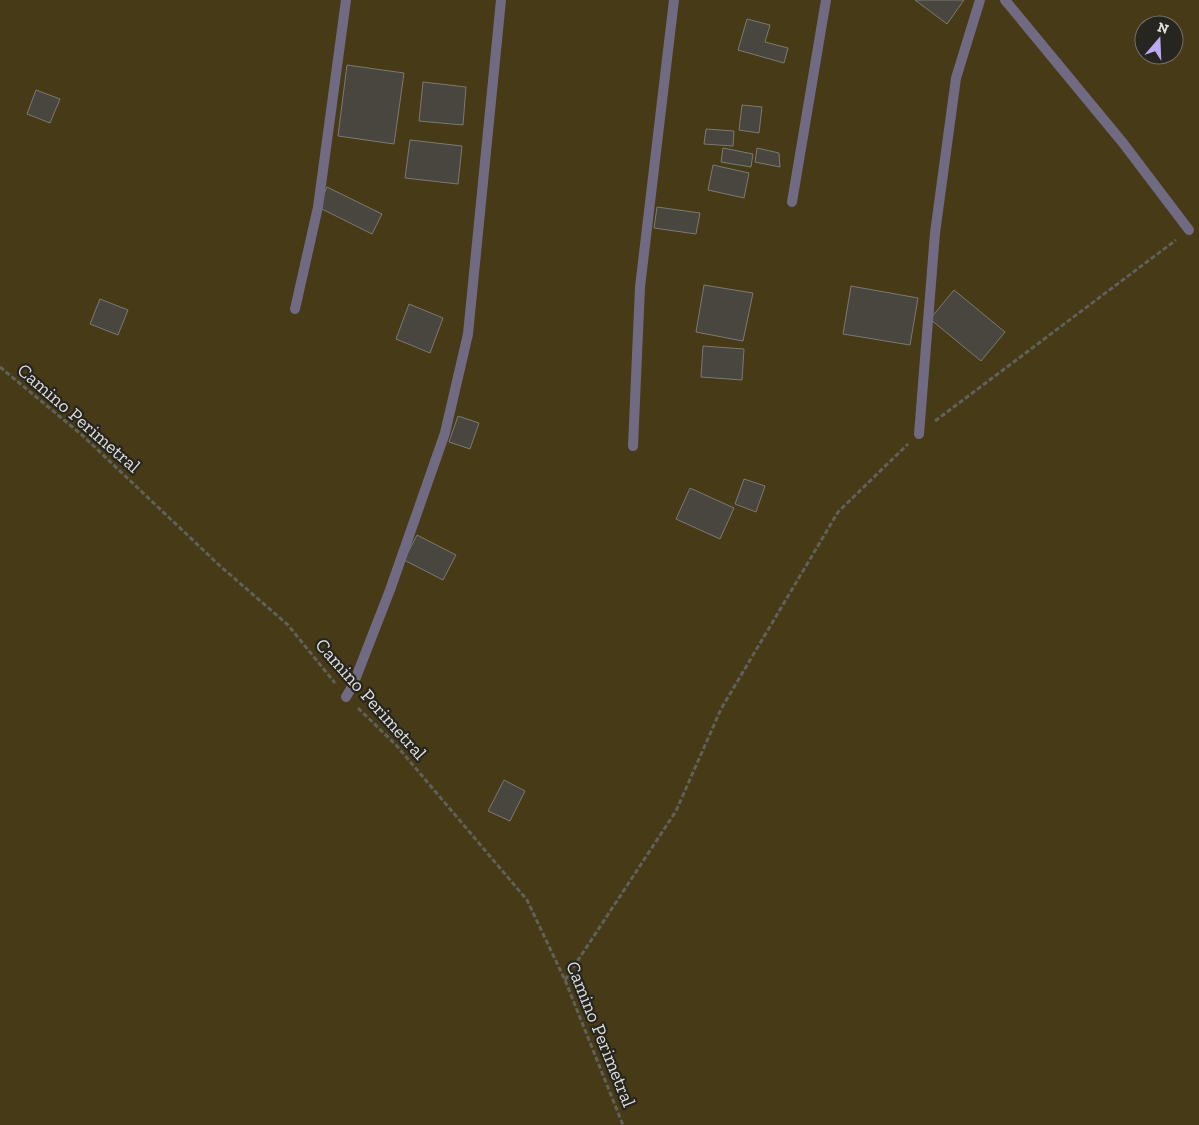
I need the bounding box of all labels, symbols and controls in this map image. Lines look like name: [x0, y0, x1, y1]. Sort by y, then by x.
north arrow: [1134, 15, 1184, 65]
text: N: [1155, 18, 1171, 38]
street label: Camino Perimetral: [13, 358, 145, 478]
street label: Camino Perimetral: [310, 634, 432, 764]
street label: Camino Perimetral: [561, 958, 641, 1110]

